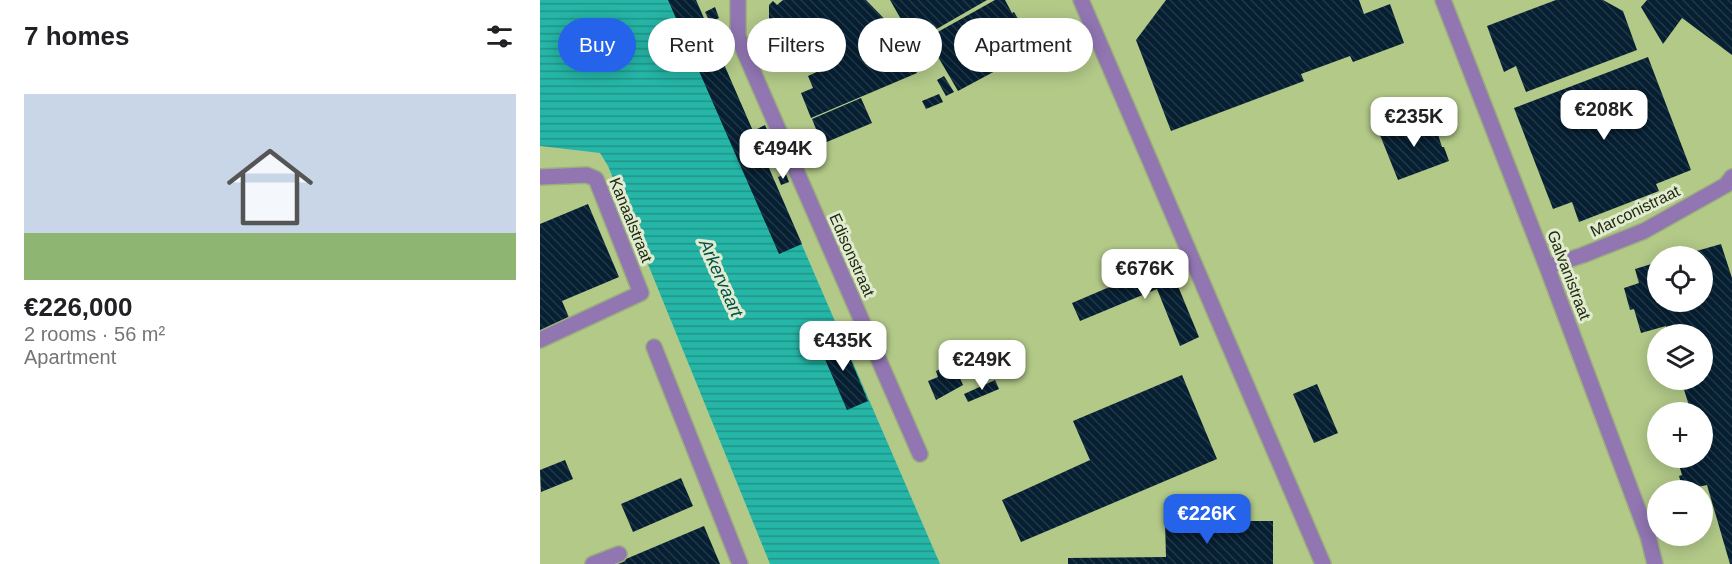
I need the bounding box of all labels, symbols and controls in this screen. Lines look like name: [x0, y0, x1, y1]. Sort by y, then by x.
chip: Buy: [558, 18, 636, 72]
chip: Rent: [648, 18, 735, 72]
chip: Filters: [747, 18, 846, 72]
chip: New: [858, 18, 942, 72]
chip: Apartment: [954, 18, 1093, 72]
icon: filters: [483, 20, 516, 53]
text: 7 homes: [24, 21, 130, 51]
pin: €208K: [1562, 90, 1646, 141]
pin: €235K: [1372, 97, 1456, 148]
text: €208K: [1575, 98, 1633, 120]
text: €235K: [1385, 105, 1443, 127]
pin: €494K: [741, 129, 825, 180]
icon: home: [216, 133, 324, 241]
text: €494K: [754, 137, 812, 159]
street label: Kanaalstraat: [606, 175, 656, 265]
street label: Marconistraat: [1588, 182, 1683, 240]
street label: Edisonstraat: [826, 211, 878, 300]
street label: Galvanistraat: [1544, 228, 1594, 323]
water label: Arkervaart: [695, 235, 747, 321]
map controls: [1647, 246, 1713, 546]
button: locate: [1647, 246, 1713, 312]
pin: €676K: [1103, 249, 1187, 300]
text: €676K: [1116, 257, 1174, 279]
text: €226,000: [24, 292, 132, 322]
pin: €435K: [801, 321, 885, 372]
text: 2 rooms · 56 m²: [24, 323, 165, 345]
button: layers: [1647, 324, 1713, 390]
text: €435K: [814, 329, 872, 351]
pin: €249K: [940, 340, 1024, 391]
text: Apartment: [24, 346, 116, 368]
text: €249K: [953, 348, 1011, 370]
button: +: [1647, 402, 1713, 468]
button: −: [1647, 480, 1713, 546]
pin: €226K: [1165, 494, 1249, 545]
text: €226K: [1178, 502, 1236, 524]

